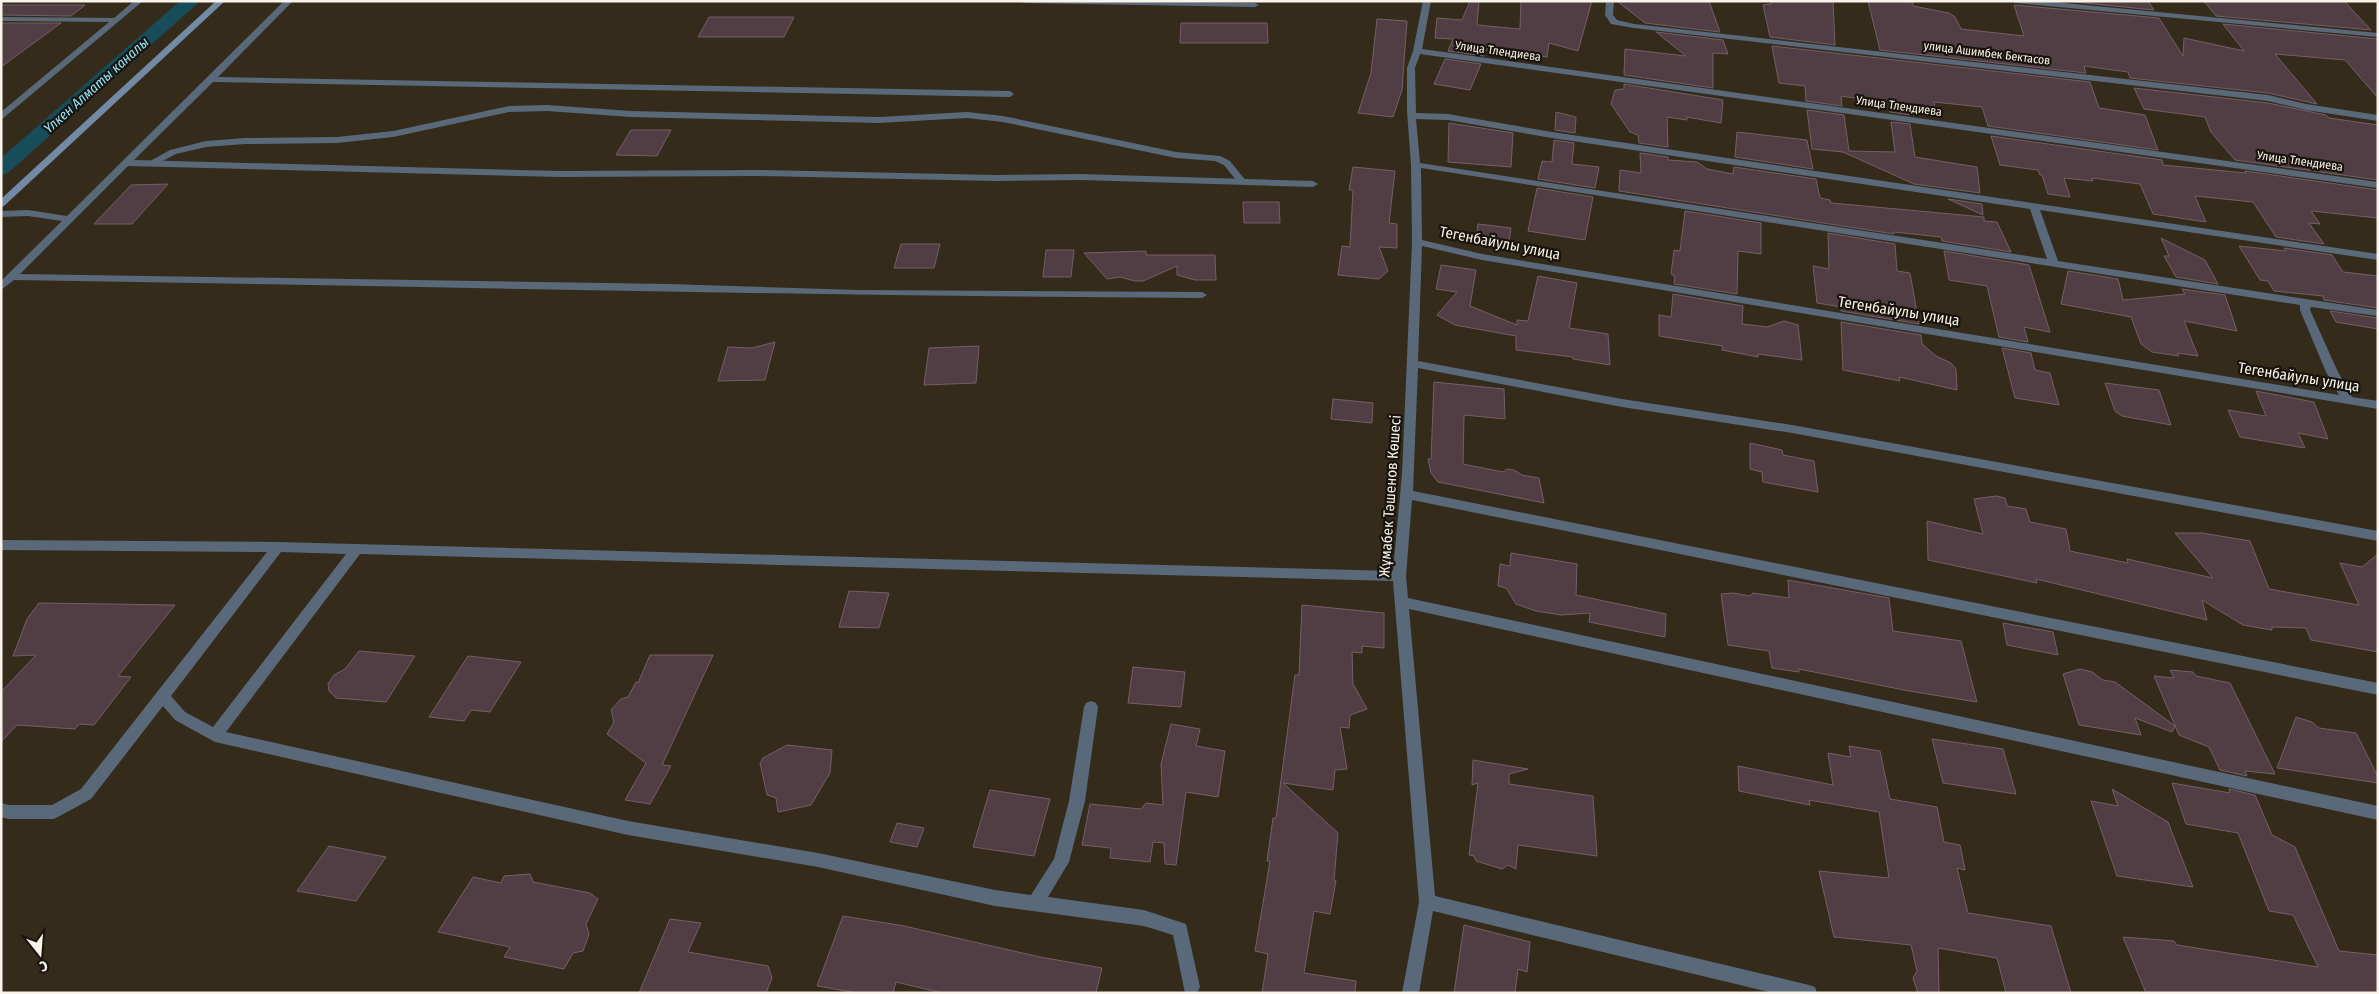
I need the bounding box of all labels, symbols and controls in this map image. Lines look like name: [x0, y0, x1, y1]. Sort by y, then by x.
water label: Үлкен Алматы каналы: [40, 34, 152, 137]
street label: Улица Тлендиева: [1453, 38, 1542, 64]
street label: улица Ашимбек Бектасов: [1923, 38, 2051, 68]
street label: Улица Тлендиева: [1854, 93, 1943, 119]
street label: Улица Тлендиева: [2255, 148, 2344, 174]
street label: Тегенбайулы улица: [1438, 222, 1562, 264]
street label: Тегенбайулы улица: [1837, 293, 1961, 329]
street label: Тегенбайулы улица: [2237, 359, 2361, 395]
street label: Жұмабек Тәшенов Көшесі: [1375, 414, 1405, 578]
north arrow: [15, 929, 65, 979]
text: С: [37, 957, 50, 975]

